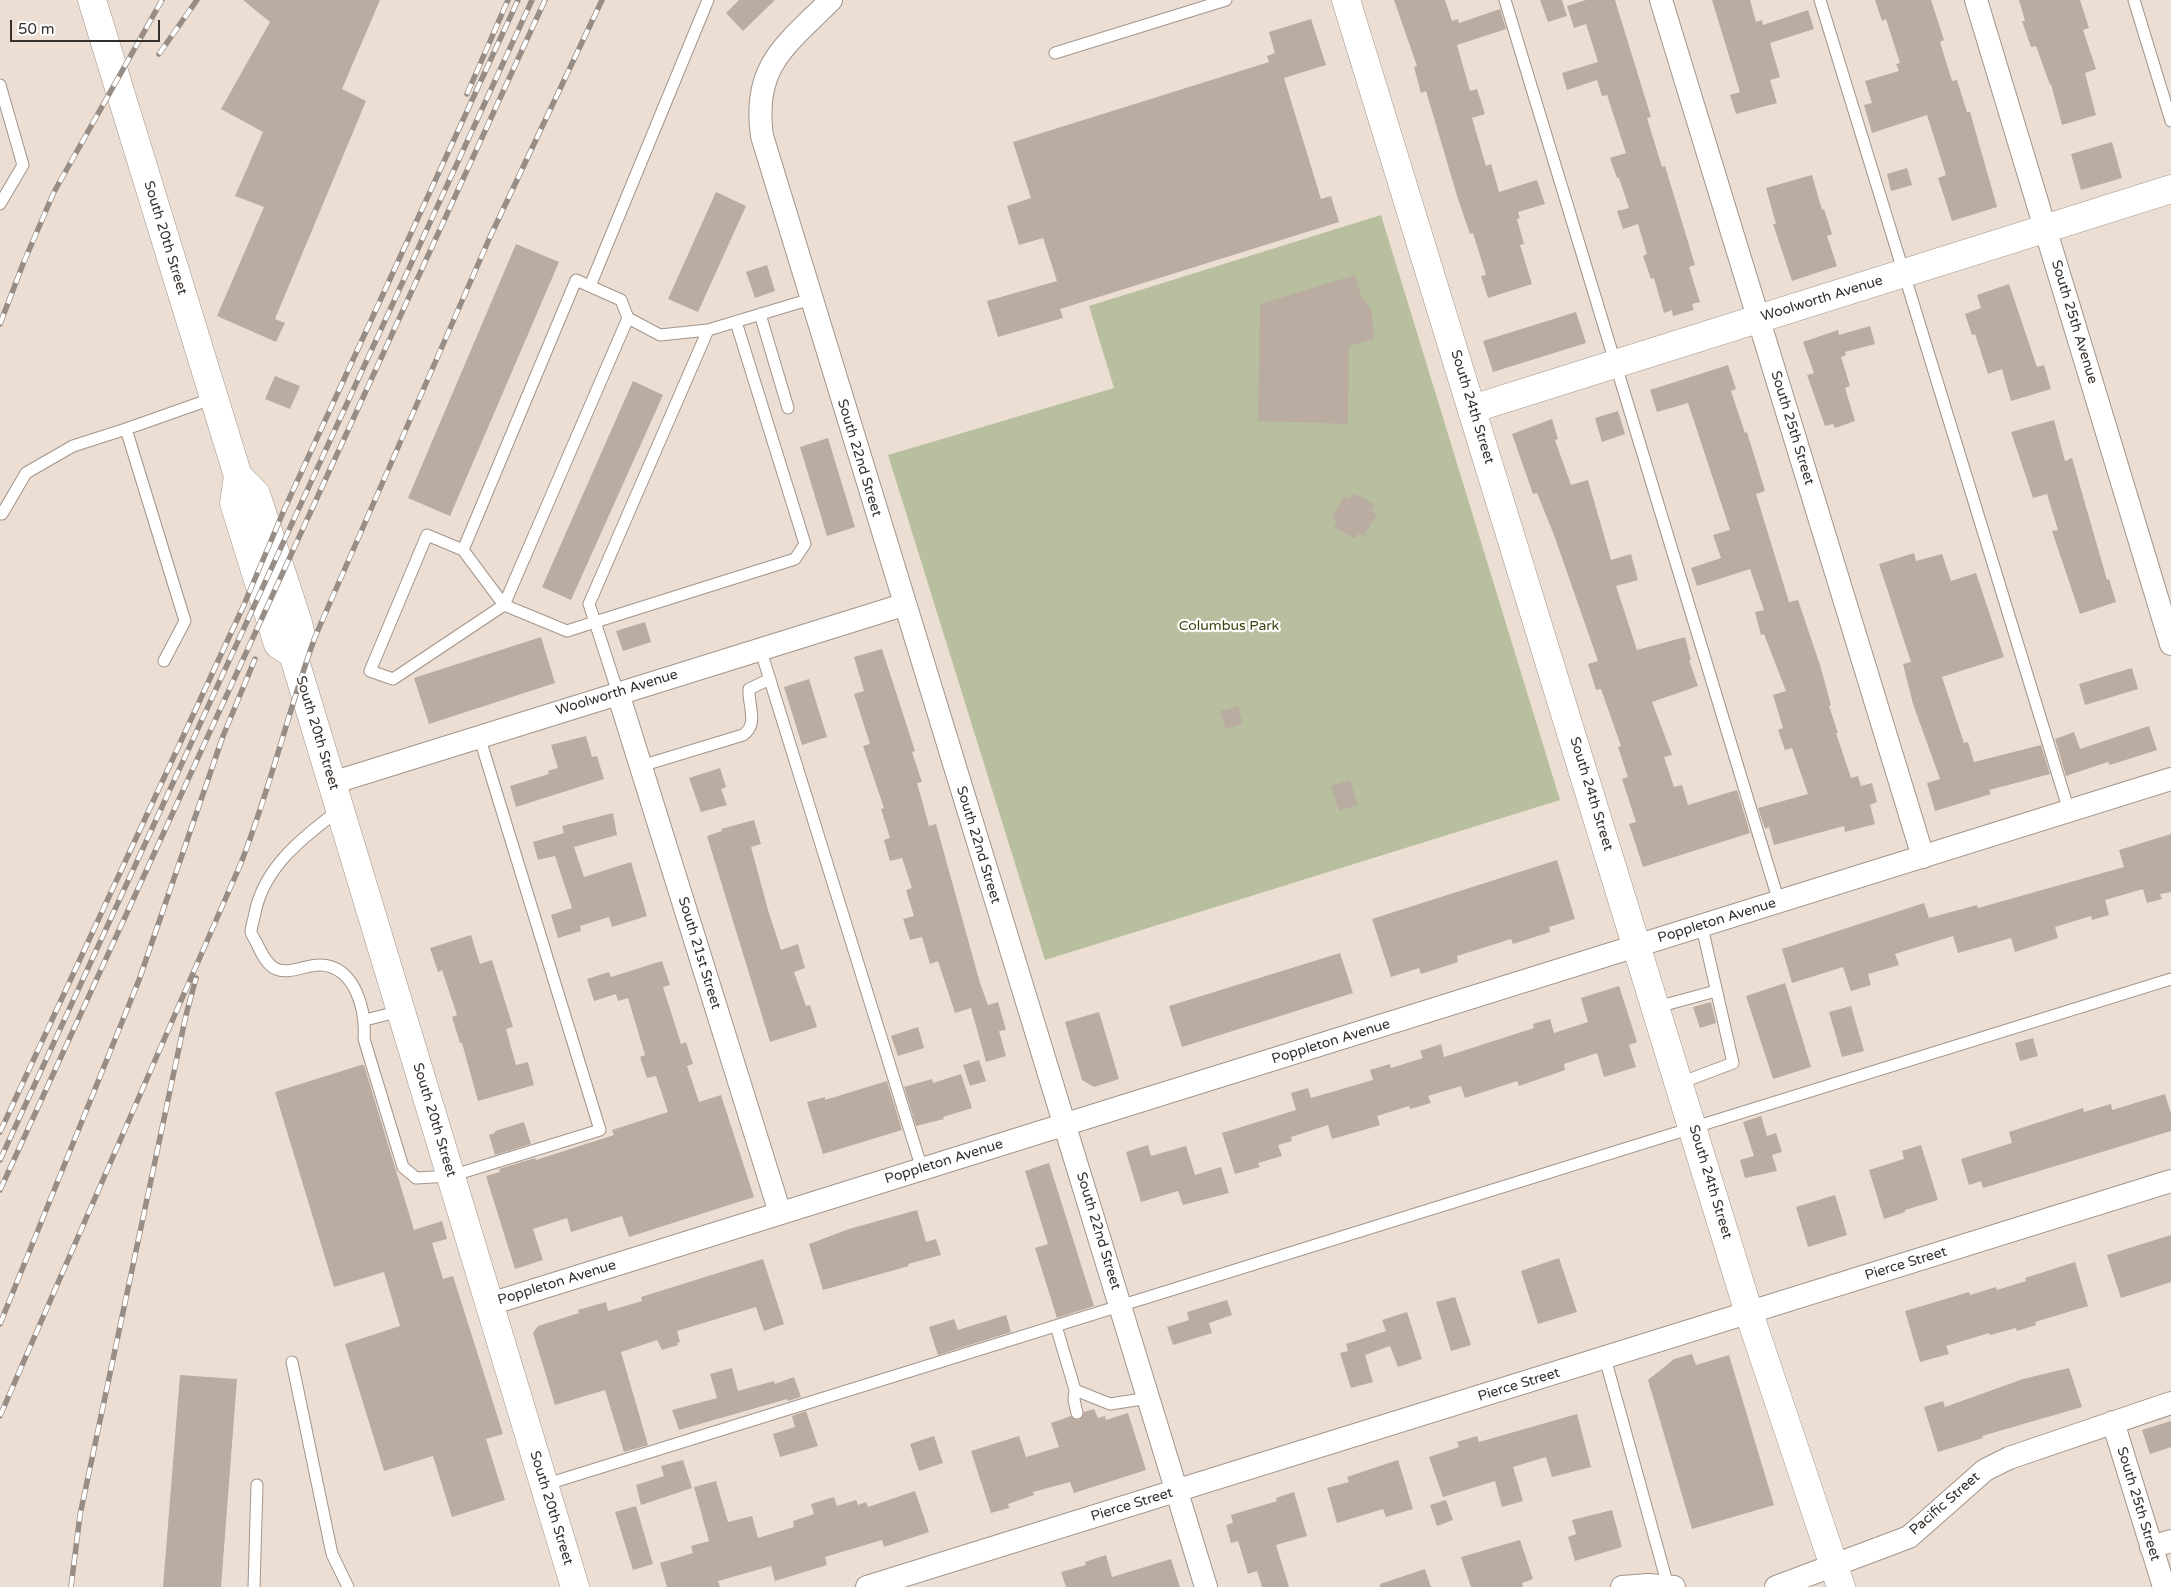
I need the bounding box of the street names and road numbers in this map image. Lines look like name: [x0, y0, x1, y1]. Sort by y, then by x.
street label: South 20th Street: [140, 179, 190, 297]
street label: South 25th Avenue: [2047, 258, 2101, 386]
street label: Woolworth Avenue: [1759, 272, 1885, 326]
street label: South 24th Street: [1447, 348, 1497, 466]
street label: South 25th Street: [1767, 369, 1817, 487]
street label: South 22nd Street: [833, 397, 885, 519]
street label: Woolworth Avenue: [554, 666, 680, 720]
street label: South 20th Street: [292, 674, 342, 792]
street label: South 24th Street: [1566, 735, 1616, 853]
street label: South 22nd Street: [952, 784, 1004, 906]
street label: South 21st Street: [674, 895, 724, 1011]
street label: Poppleton Avenue: [1656, 895, 1778, 947]
street label: Poppleton Avenue: [1270, 1016, 1392, 1068]
street label: South 20th Street: [409, 1061, 459, 1179]
street label: South 24th Street: [1685, 1123, 1735, 1241]
street label: Poppleton Avenue: [883, 1136, 1005, 1188]
street label: South 22nd Street: [1072, 1170, 1124, 1292]
street label: Pierce Street: [1863, 1244, 1949, 1284]
street label: Poppleton Avenue: [496, 1257, 618, 1309]
street label: Pierce Street: [1476, 1365, 1562, 1405]
street label: South 25th Street: [2113, 1445, 2163, 1563]
street label: South 20th Street: [526, 1449, 576, 1567]
street label: Pacific Street: [1906, 1469, 1984, 1539]
street label: Pierce Street: [1089, 1485, 1175, 1525]

